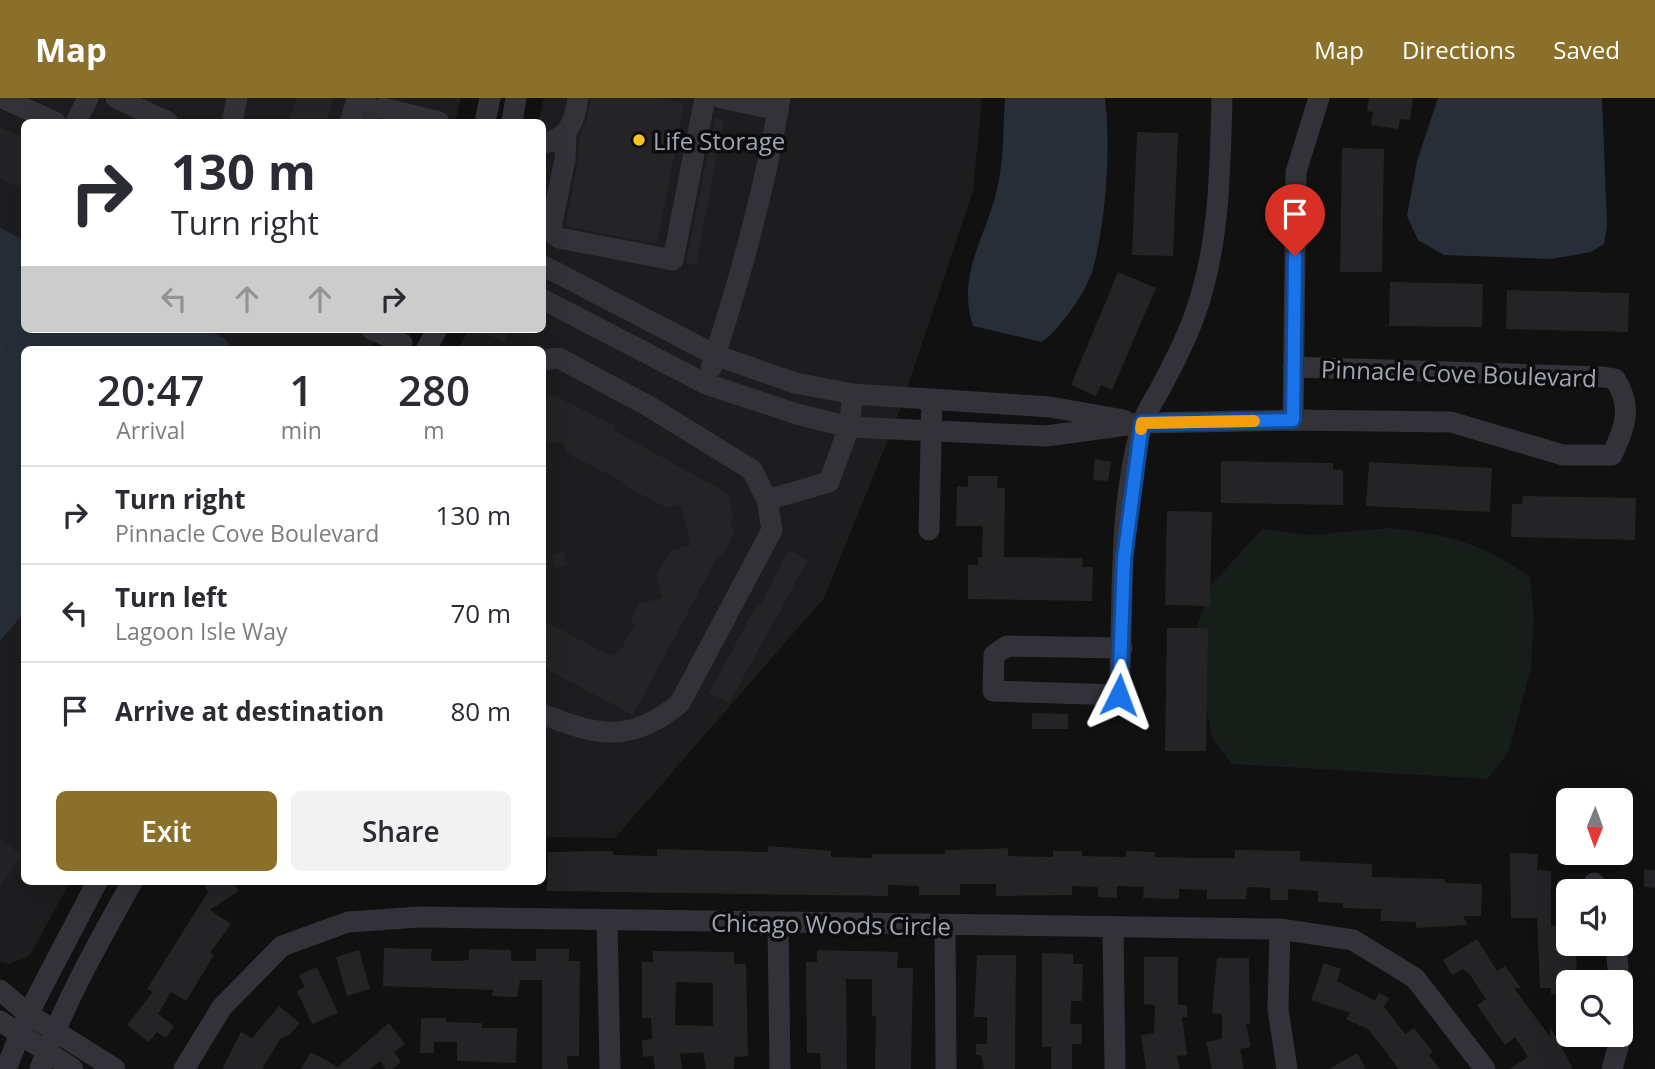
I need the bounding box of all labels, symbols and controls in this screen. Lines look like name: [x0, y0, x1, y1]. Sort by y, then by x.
text: Map: [35, 27, 107, 72]
text: Map: [1314, 33, 1364, 66]
text: Directions: [1402, 33, 1515, 66]
text: Saved: [1553, 33, 1620, 66]
place label: Life Storage: [653, 124, 785, 157]
marker: Life Storage: [631, 132, 647, 148]
text: 130 m: [171, 138, 316, 204]
icon: right: [56, 147, 147, 238]
pin: [1265, 184, 1325, 256]
icon: arrive: [1276, 195, 1314, 233]
text: Turn right: [171, 201, 319, 244]
icon: left: [155, 280, 193, 318]
icon: ahead: [228, 280, 266, 318]
icon: ahead: [301, 280, 339, 318]
icon: right: [374, 280, 412, 318]
street label: Pinnacle Cove Boulevard: [1321, 352, 1597, 394]
text: 20:47: [97, 361, 205, 418]
text: 1: [289, 361, 313, 418]
text: 280: [398, 361, 470, 418]
text: Arrival: [116, 414, 185, 446]
text: min: [281, 414, 322, 446]
text: m: [423, 414, 445, 446]
text: Turn right: [115, 481, 246, 517]
icon: right: [56, 496, 94, 534]
text: 130 m: [436, 497, 511, 533]
text: Pinnacle Cove Boulevard: [115, 517, 379, 549]
text: Turn left: [115, 579, 227, 615]
icon: left: [56, 594, 94, 632]
text: 70 m: [450, 595, 511, 631]
text: Lagoon Isle Way: [115, 615, 288, 647]
position arrow: [1082, 658, 1156, 732]
icon: arrive: [56, 692, 94, 730]
text: Arrive at destination: [115, 693, 384, 729]
text: 80 m: [450, 693, 511, 729]
north arrow: [1556, 788, 1633, 864]
map controls: [1556, 788, 1633, 1047]
button: Exit: [56, 791, 277, 871]
button: Share: [291, 791, 511, 871]
button: sound: [1556, 879, 1633, 956]
street label: Chicago Woods Circle: [711, 905, 951, 943]
button: search: [1556, 970, 1633, 1047]

